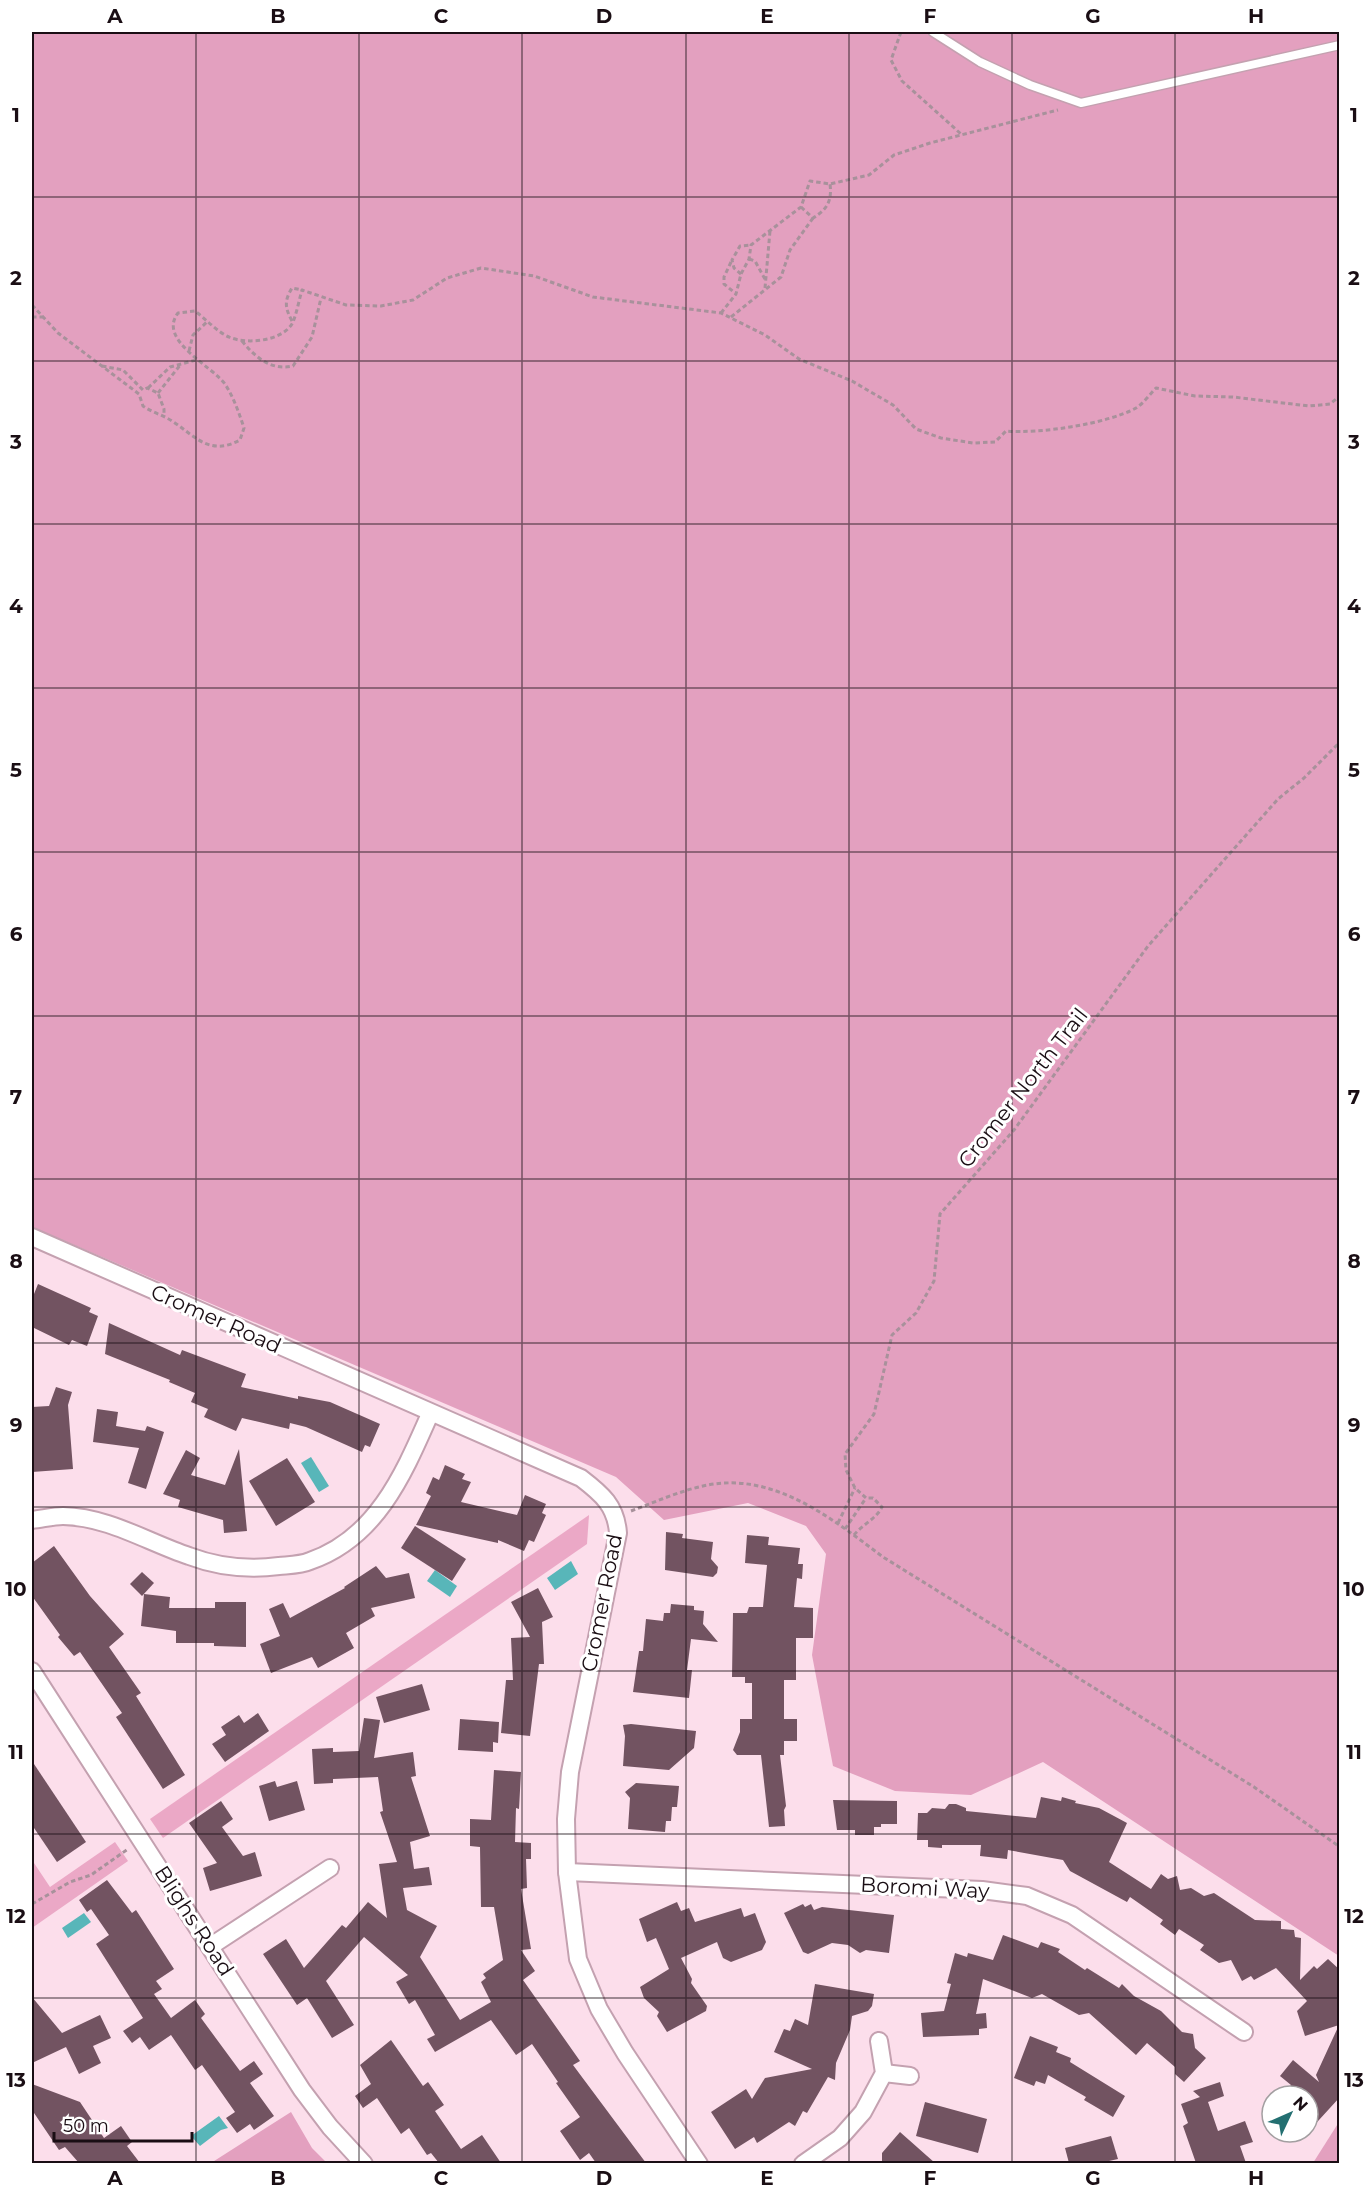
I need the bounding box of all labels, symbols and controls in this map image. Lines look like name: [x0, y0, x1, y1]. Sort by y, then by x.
text: A: [106, 4, 123, 28]
text: B: [270, 4, 286, 28]
text: C: [434, 4, 449, 28]
text: D: [596, 4, 612, 28]
text: E: [760, 4, 774, 28]
text: F: [924, 4, 937, 28]
text: G: [1085, 4, 1101, 28]
text: H: [1248, 4, 1264, 28]
text: 1: [12, 103, 20, 127]
text: 1: [1350, 103, 1358, 127]
text: 2: [10, 266, 22, 290]
text: 2: [1348, 266, 1360, 290]
text: 3: [9, 430, 22, 454]
text: 3: [1347, 430, 1360, 454]
text: 4: [9, 594, 23, 618]
text: 4: [1347, 594, 1361, 618]
text: 5: [10, 758, 22, 782]
text: 5: [1348, 758, 1360, 782]
text: 6: [10, 922, 23, 946]
text: 6: [1348, 922, 1361, 946]
street label: Cromer North Trail: [953, 1003, 1093, 1172]
text: 7: [10, 1085, 22, 1109]
text: 7: [1348, 1085, 1360, 1109]
text: 8: [9, 1249, 23, 1273]
text: 8: [1347, 1249, 1361, 1273]
street label: Cromer Road: [147, 1279, 285, 1358]
text: 9: [10, 1413, 22, 1437]
text: 9: [1348, 1413, 1360, 1437]
street label: Cromer Road: [576, 1532, 627, 1674]
text: 10: [5, 1577, 27, 1601]
text: 10: [1343, 1577, 1365, 1601]
text: 11: [8, 1740, 24, 1764]
text: 11: [1346, 1740, 1362, 1764]
street label: Blighs Road: [150, 1861, 239, 1981]
street label: Boromi Way: [860, 1872, 991, 1903]
text: 12: [6, 1904, 26, 1928]
text: 12: [1344, 1904, 1364, 1928]
text: 13: [6, 2068, 26, 2092]
text: 13: [1344, 2068, 1364, 2092]
north arrow: [1260, 2084, 1320, 2144]
text: N: [1289, 2093, 1312, 2115]
scale bar: [54, 2105, 192, 2143]
text: 50 m: [63, 2115, 109, 2137]
text: A: [106, 2166, 123, 2190]
text: B: [270, 2166, 286, 2190]
text: C: [434, 2166, 449, 2190]
text: D: [596, 2166, 612, 2190]
text: E: [760, 2166, 774, 2190]
text: F: [924, 2166, 937, 2190]
text: G: [1085, 2166, 1101, 2190]
text: H: [1248, 2166, 1264, 2190]

